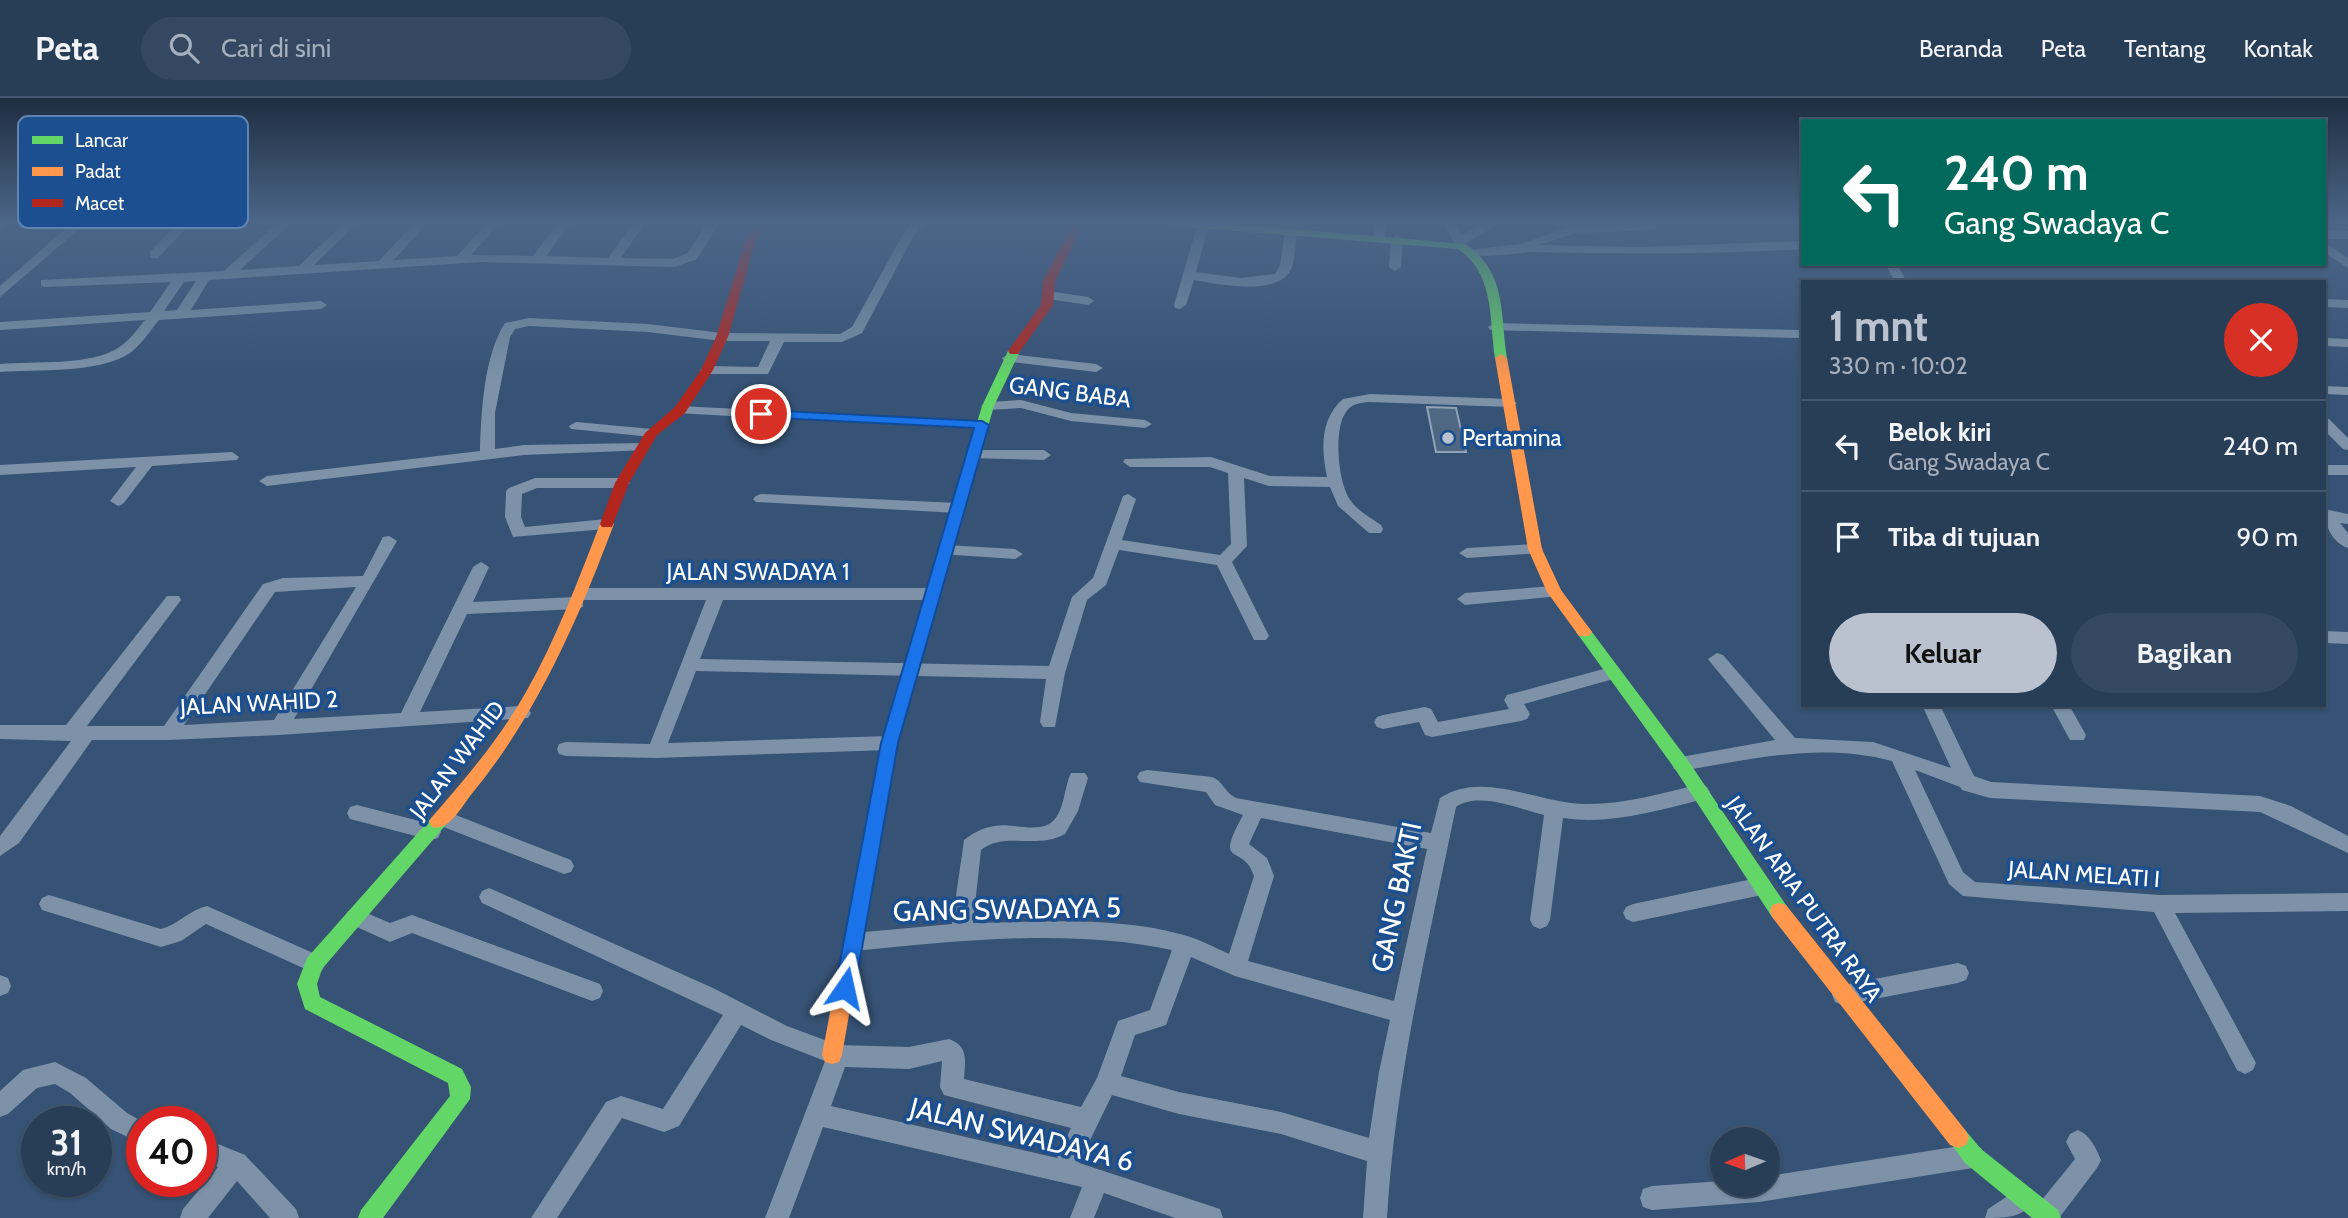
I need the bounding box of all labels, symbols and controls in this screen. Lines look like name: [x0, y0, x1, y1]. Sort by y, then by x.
search box: [141, 17, 631, 80]
text: Peta: [35, 28, 99, 68]
icon: search: [165, 29, 203, 67]
text: Cari di sini: [221, 32, 331, 64]
text: Beranda: [1919, 34, 2003, 63]
text: Peta: [2041, 34, 2086, 63]
text: Tentang: [2124, 34, 2205, 63]
text: Kontak: [2243, 34, 2313, 63]
legend: [18, 116, 248, 228]
text: Lancar: [75, 129, 128, 152]
text: 240 m: [1944, 143, 2089, 202]
icon: left: [1829, 147, 1920, 238]
text: Padat: [75, 160, 121, 183]
text: Macet: [75, 192, 125, 215]
text: Gang Swadaya C: [1944, 203, 2169, 242]
text: 1 mnt: [1829, 300, 1928, 352]
button: close: [2224, 303, 2298, 377]
text: 330 m · 10:02: [1829, 352, 1968, 380]
street label: GANG BABA: [1008, 371, 1132, 413]
pin: [731, 384, 791, 444]
icon: arrive: [742, 395, 780, 433]
text: Belok kiri: [1888, 416, 1991, 448]
place label: Pertamina: [1462, 424, 1562, 452]
icon: left: [1829, 427, 1867, 465]
marker: Pertamina: [1440, 430, 1456, 446]
text: 240 m: [2223, 430, 2298, 462]
text: Gang Swadaya C: [1888, 448, 2050, 476]
icon: arrive: [1829, 518, 1867, 556]
text: Tiba di tujuan: [1888, 521, 2040, 553]
text: 90 m: [2236, 521, 2298, 553]
street label: JALAN SWADAYA 1: [665, 558, 850, 586]
button: Keluar: [1829, 613, 2057, 693]
button: Bagikan: [2071, 613, 2298, 693]
street label: JALAN WAHID 2: [178, 685, 339, 721]
street label: JALAN WAHID: [403, 695, 511, 826]
street label: JALAN ARIA PUTRA RAYA: [1719, 790, 1888, 1008]
street label: GANG BAKTI: [1363, 819, 1429, 975]
street label: JALAN MELATI I: [2006, 855, 2161, 893]
street label: GANG SWADAYA 5: [893, 890, 1121, 928]
position arrow: [808, 951, 882, 1025]
street label: JALAN SWADAYA 6: [905, 1089, 1138, 1178]
speed limit sign: 40: [126, 1106, 217, 1197]
text: 31: [51, 1121, 82, 1164]
north arrow: [1710, 1127, 1780, 1197]
map controls: [1710, 1127, 1780, 1197]
text: km/h: [47, 1158, 86, 1180]

